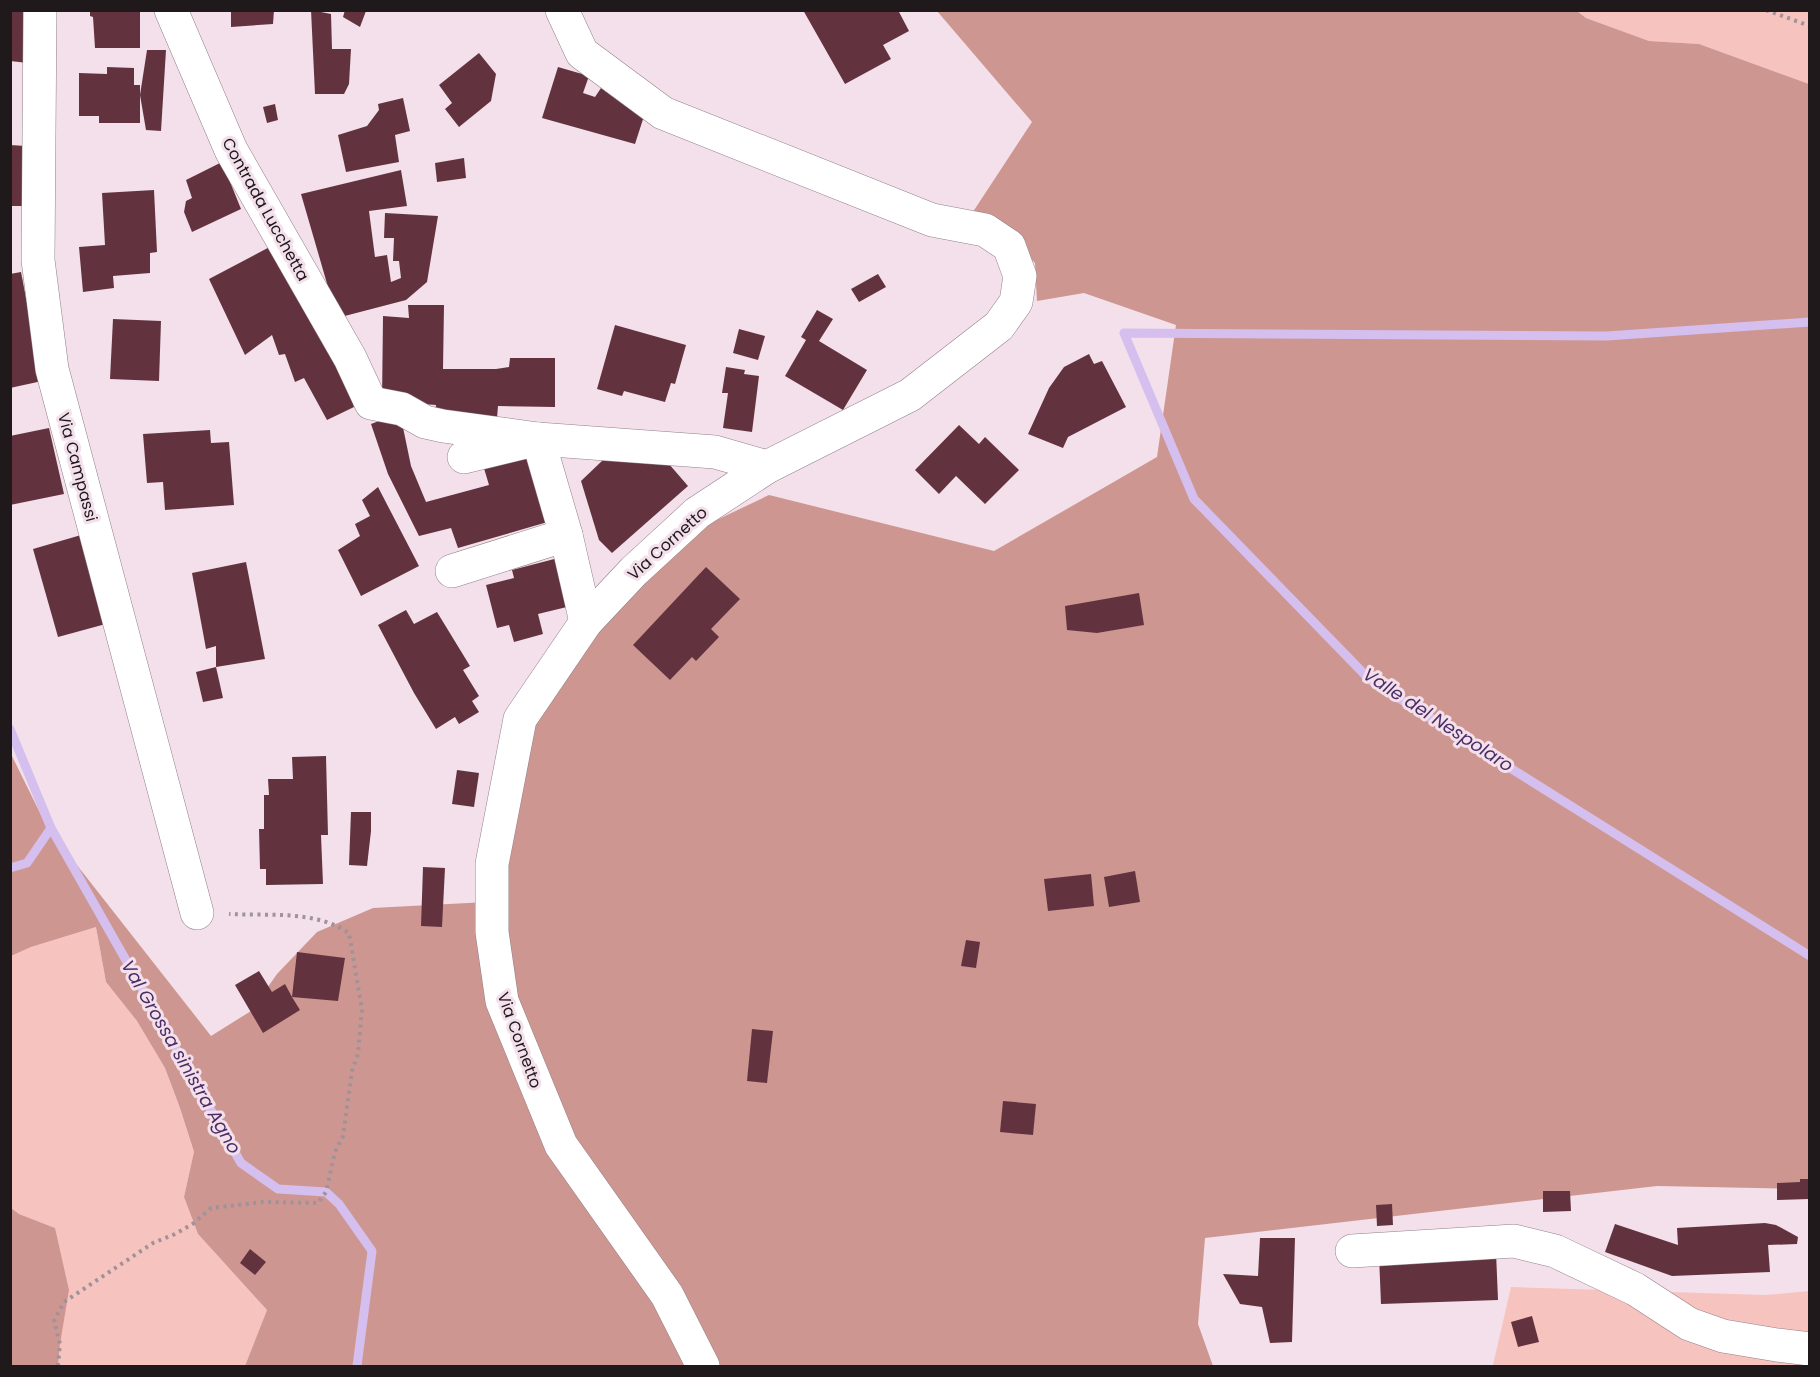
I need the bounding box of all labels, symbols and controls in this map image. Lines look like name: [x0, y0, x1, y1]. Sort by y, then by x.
street label: Contrada Lucchetta: [217, 133, 315, 285]
street label: Via Campassi: [52, 410, 103, 524]
street label: Via Cornetto: [622, 501, 712, 586]
water label: Valle del Nespolaro: [1358, 662, 1518, 778]
water label: Val Grossa sinistra Agno: [116, 955, 247, 1158]
street label: Via Cornetto: [492, 989, 548, 1091]

